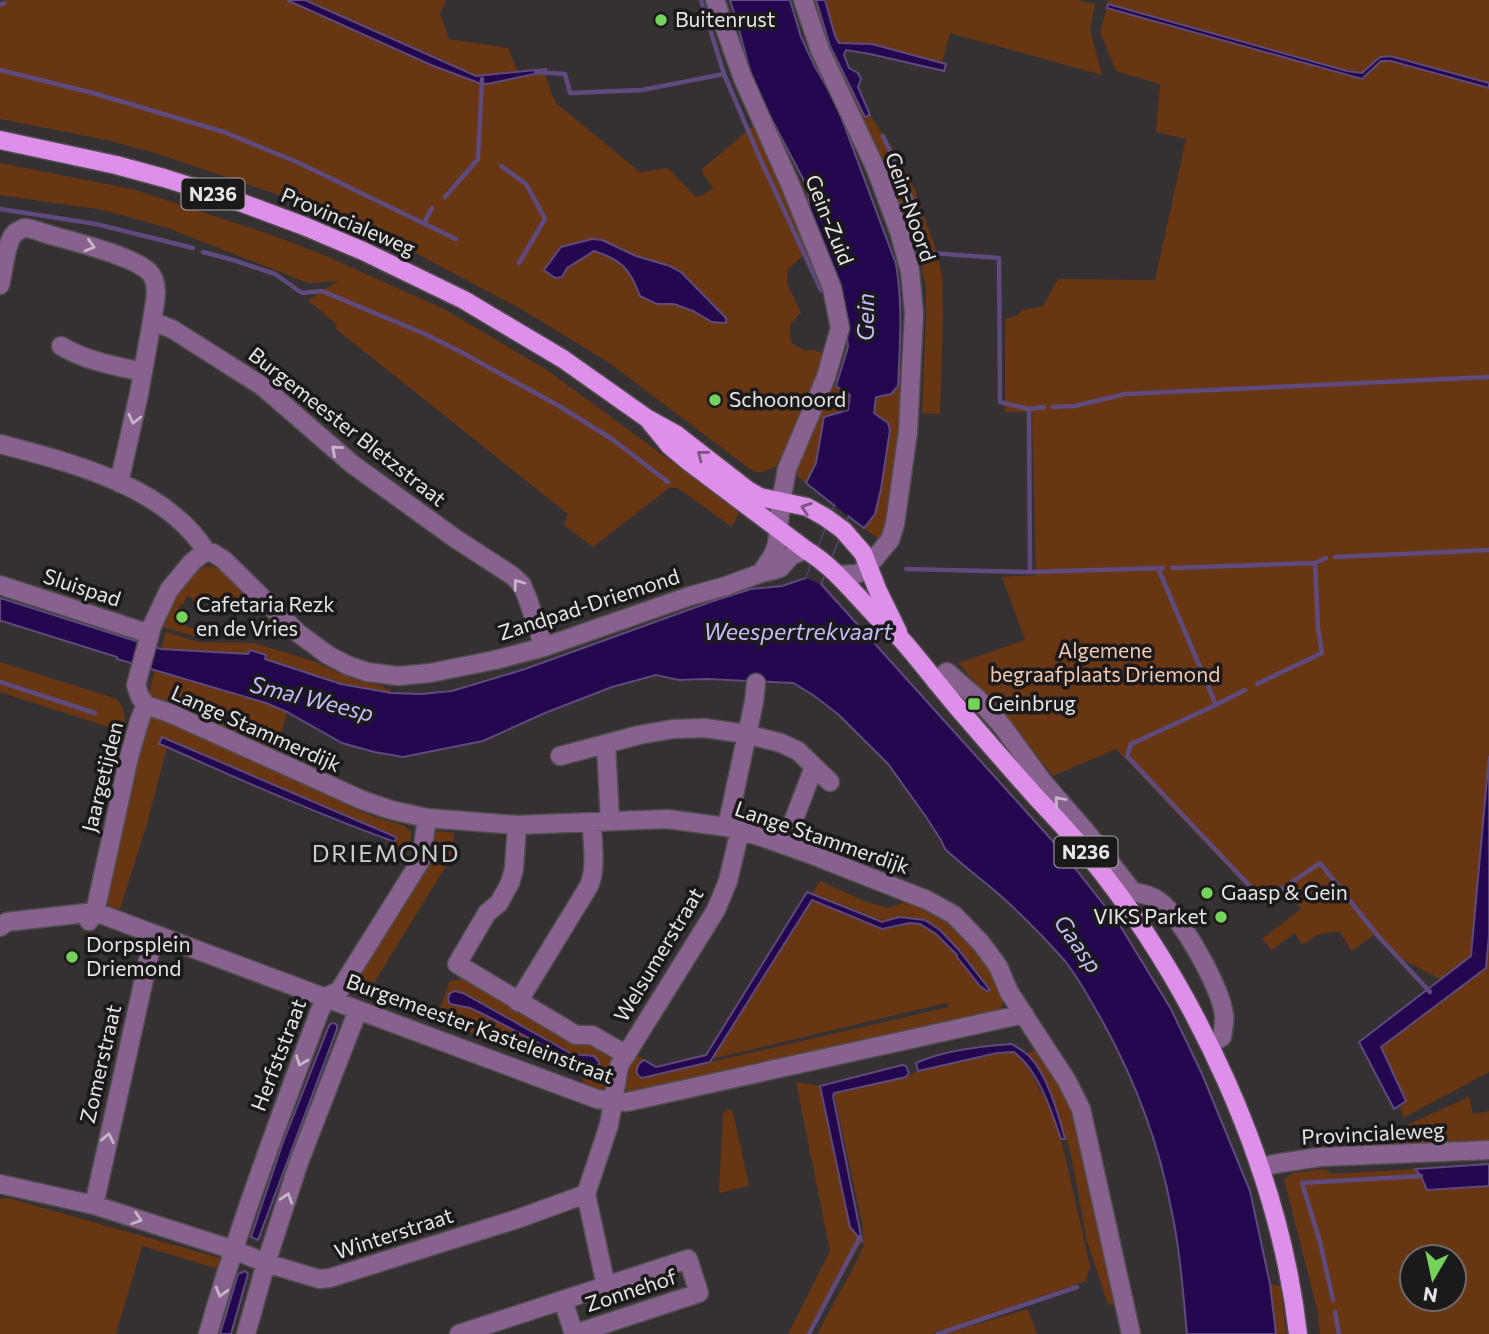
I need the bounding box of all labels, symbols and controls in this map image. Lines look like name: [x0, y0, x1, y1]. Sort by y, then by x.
place label: Buitenrust: [675, 6, 775, 31]
marker: Buitenrust: [653, 12, 669, 28]
street label: Gein-Noord: [881, 149, 942, 264]
street label: Gein-Zuid: [801, 171, 860, 268]
road number: N236: [182, 178, 244, 210]
street label: Provincialeweg: [278, 181, 419, 260]
one-way arrow: [84, 237, 96, 252]
water label: Gein: [851, 293, 879, 341]
street label: Burgemeester Bletzstraat: [244, 341, 452, 511]
place label: Schoonoord: [729, 386, 846, 411]
marker: Schoonoord: [707, 392, 723, 408]
one-way arrow: [127, 413, 142, 425]
one-way arrow: [331, 446, 344, 458]
one-way arrow: [698, 450, 710, 463]
one-way arrow: [800, 502, 813, 517]
street label: Sluispad: [41, 562, 124, 611]
street label: Zandpad-Driemond: [495, 562, 682, 645]
one-way arrow: [514, 580, 527, 592]
place label: Cafetaria Rezk en de Vries: [196, 591, 335, 640]
marker: Cafetaria Rezk en de Vries: [174, 609, 190, 625]
water label: Weespertrekvaart: [704, 617, 893, 645]
park label: Algemene begraafplaats Driemond: [990, 637, 1220, 686]
water label: Smal Weesp: [248, 669, 377, 727]
street label: Lange Stammerdijk: [168, 679, 345, 776]
place label: Geinbrug: [988, 690, 1076, 715]
marker: Geinbrug: [966, 696, 982, 712]
street label: Jaargetijden: [76, 719, 127, 835]
street label: Lange Stammerdijk: [732, 795, 913, 878]
one-way arrow: [1055, 796, 1067, 809]
road number: N236: [1054, 836, 1118, 867]
district label: DRIEMOND: [312, 838, 460, 867]
place label: Gaasp & Gein: [1221, 879, 1348, 904]
street label: Welsumerstraat: [608, 883, 708, 1026]
marker: Gaasp & Gein: [1199, 885, 1215, 901]
place label: VIKS Parket: [1093, 903, 1207, 928]
water label: Gaasp: [1049, 909, 1109, 978]
marker: VIKS Parket: [1213, 909, 1229, 925]
place label: Dorpsplein Driemond: [86, 931, 190, 980]
marker: Dorpsplein Driemond: [64, 949, 80, 965]
street label: Burgemeester Kasteleinstraat: [343, 968, 618, 1088]
street label: Herfststraat: [245, 995, 310, 1114]
street label: Zomerstraat: [74, 1002, 125, 1125]
one-way arrow: [295, 1054, 309, 1066]
street label: Provincialeweg: [1301, 1116, 1445, 1149]
one-way arrow: [100, 1132, 115, 1144]
one-way arrow: [279, 1193, 293, 1205]
street label: Winterstraat: [331, 1202, 456, 1264]
one-way arrow: [131, 1211, 143, 1225]
north arrow: [1398, 1243, 1468, 1313]
street label: Zonnehof: [582, 1263, 680, 1316]
text: N: [1421, 1283, 1439, 1308]
one-way arrow: [214, 1285, 229, 1297]

